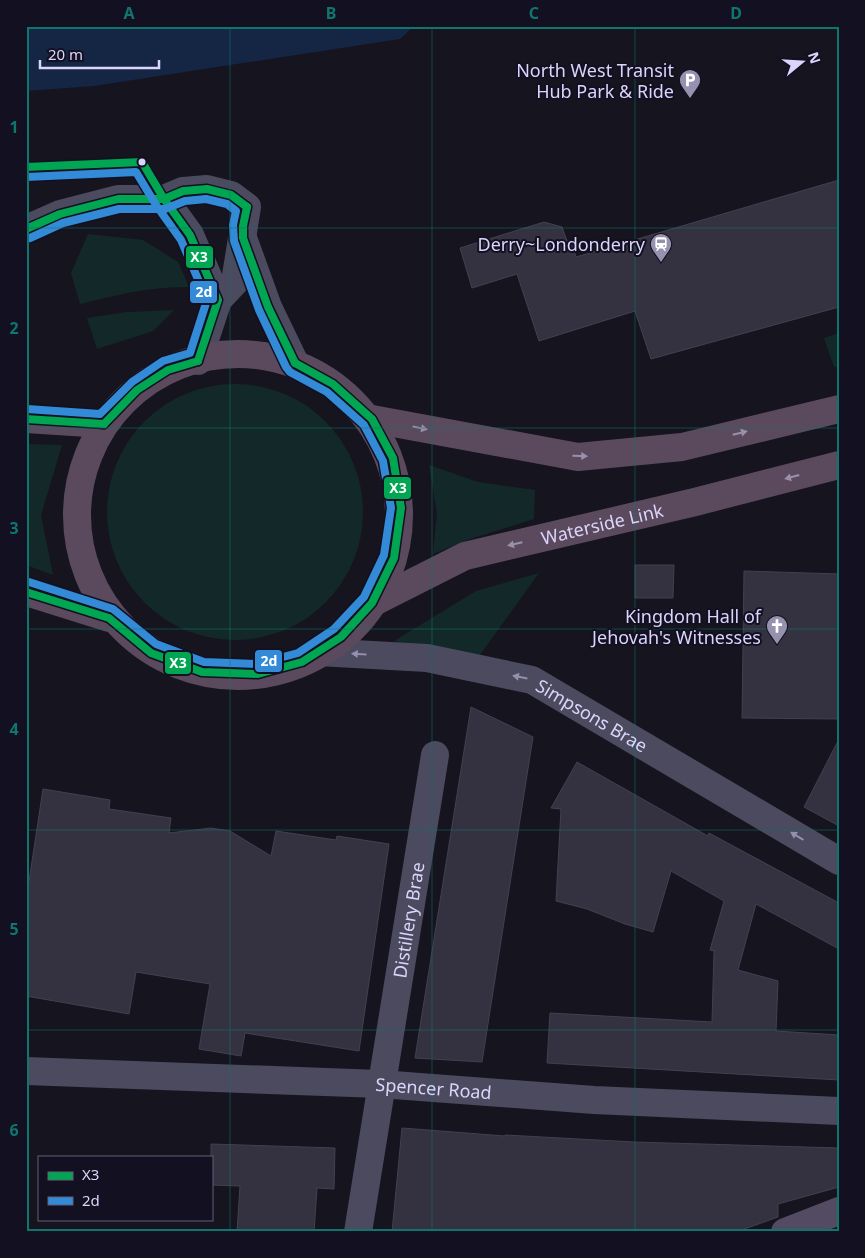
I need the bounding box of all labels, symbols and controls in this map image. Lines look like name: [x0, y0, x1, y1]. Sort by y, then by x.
text: A: [123, 2, 135, 24]
text: B: [326, 2, 336, 24]
text: C: [529, 2, 539, 24]
text: D: [730, 2, 742, 24]
scale bar: [40, 38, 159, 70]
north arrow: [778, 38, 828, 88]
text: 20 m: [48, 44, 83, 64]
text: N: [804, 49, 826, 66]
place label: North West Transit Hub Park & Ride: [516, 58, 674, 103]
parking icon: North West Transit Hub Park & Ride: [678, 68, 702, 99]
text: 1: [9, 116, 19, 138]
unlabelled marker: [137, 157, 147, 167]
place label: Derry~Londonderry: [478, 232, 646, 256]
station icon: Derry~Londonderry: [649, 232, 673, 263]
line badge: X3: [185, 245, 214, 269]
text: X3: [190, 247, 208, 266]
line badge: 2d: [189, 280, 218, 304]
text: 2d: [196, 282, 212, 301]
text: 2: [9, 317, 19, 339]
one-way arrow: [413, 424, 429, 432]
one-way arrow: [733, 429, 748, 437]
one-way arrow: [572, 452, 588, 460]
one-way arrow: [784, 473, 799, 481]
line badge: X3: [383, 476, 412, 500]
text: X3: [389, 478, 407, 497]
street label: Waterside Link: [539, 498, 666, 550]
text: 3: [9, 517, 19, 539]
one-way arrow: [507, 540, 522, 548]
place label: Kingdom Hall of Jehovah's Witnesses: [590, 604, 762, 649]
church icon: Kingdom Hall of Jehovah's Witnesses: [765, 614, 789, 645]
line badge: 2d: [254, 649, 283, 673]
one-way arrow: [351, 650, 367, 658]
line badge: X3: [164, 651, 192, 675]
text: 2d: [261, 651, 277, 670]
text: X3: [169, 653, 187, 672]
one-way arrow: [512, 673, 528, 681]
street label: Simpsons Brae: [532, 673, 652, 758]
text: 4: [9, 718, 19, 740]
one-way arrow: [790, 832, 803, 841]
street label: Distillery Brae: [387, 860, 430, 980]
text: 5: [9, 918, 19, 940]
street label: Spencer Road: [375, 1072, 493, 1104]
text: 6: [9, 1119, 19, 1141]
legend: [38, 1156, 212, 1220]
text: X3: [82, 1164, 99, 1184]
text: 2d: [82, 1190, 100, 1210]

